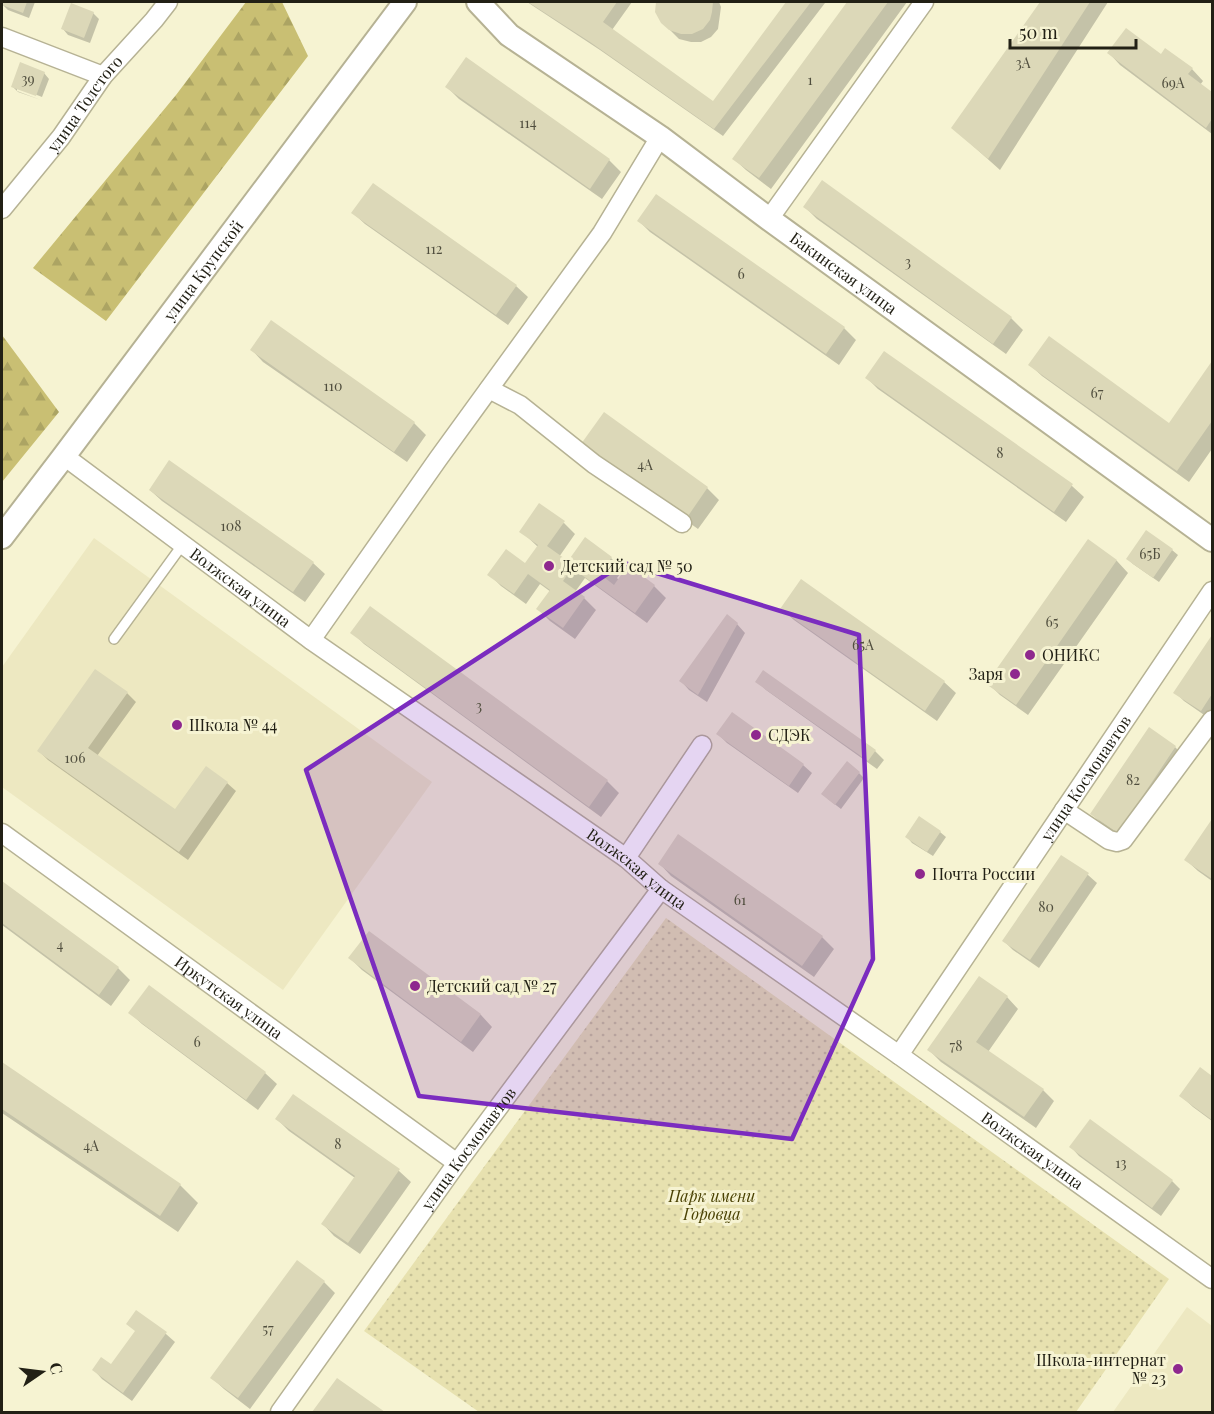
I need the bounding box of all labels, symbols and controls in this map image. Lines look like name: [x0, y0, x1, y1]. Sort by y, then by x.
scale bar: [1010, 12, 1136, 50]
text: 50 m: [1019, 20, 1058, 44]
street label: улица Толстого: [41, 50, 127, 157]
house number: 3А: [1015, 53, 1031, 72]
house number: 39: [21, 69, 35, 88]
house number: 1: [807, 70, 813, 89]
house number: 69А: [1161, 73, 1185, 92]
house number: 114: [519, 113, 537, 132]
street label: улица Крупской: [158, 216, 247, 325]
street label: Бакинская улица: [786, 227, 902, 318]
house number: 112: [425, 239, 443, 258]
house number: 3: [905, 252, 911, 271]
house number: 6: [737, 264, 745, 283]
house number: 110: [324, 376, 342, 395]
house number: 67: [1091, 383, 1104, 402]
house number: 8: [996, 443, 1004, 462]
house number: 4А: [637, 455, 653, 474]
house number: 108: [221, 516, 241, 535]
street label: Волжская улица: [186, 543, 295, 631]
house number: 65Б: [1139, 544, 1161, 563]
place label: Детский сад № 50: [561, 555, 693, 576]
marker: Детский сад № 50: [542, 559, 556, 573]
house number: 65: [1045, 612, 1059, 631]
house number: 65А: [852, 635, 874, 654]
place label: ОНИКС: [1042, 644, 1100, 665]
marker: ОНИКС: [1023, 648, 1037, 662]
place label: Заря: [969, 663, 1003, 684]
marker: Заря: [1008, 667, 1022, 681]
house number: 3: [476, 696, 482, 715]
street label: улица Космонавтов: [1035, 711, 1135, 846]
place label: Школа № 44: [189, 714, 278, 735]
marker: Школа № 44: [170, 718, 184, 732]
place label: СДЭК: [768, 724, 811, 745]
marker: СДЭК: [749, 728, 763, 742]
house number: 106: [65, 748, 85, 767]
house number: 82: [1126, 770, 1140, 789]
street label: Волжская улица: [583, 823, 691, 914]
place label: Почта России: [932, 863, 1035, 884]
marker: Почта России: [913, 867, 927, 881]
house number: 61: [734, 890, 746, 909]
house number: 80: [1038, 897, 1054, 916]
house number: 4: [57, 935, 64, 954]
street label: Иркутская улица: [171, 951, 287, 1043]
place label: Детский сад № 27: [427, 975, 557, 996]
marker: Детский сад № 27: [408, 979, 422, 993]
house number: 6: [193, 1032, 201, 1051]
house number: 78: [950, 1036, 962, 1055]
street label: улица Космонавтов: [415, 1082, 520, 1215]
street label: Волжская улица: [978, 1106, 1088, 1194]
house number: 8: [334, 1134, 342, 1153]
house number: 4А: [83, 1136, 99, 1155]
house number: 13: [1115, 1153, 1127, 1172]
park label: Парк имени Горовца: [668, 1185, 755, 1224]
house number: 57: [262, 1319, 274, 1338]
north arrow: [12, 1342, 72, 1402]
place label: Школа-интернат № 23: [1036, 1349, 1166, 1388]
text: С: [45, 1360, 69, 1376]
marker: Школа-интернат № 23: [1171, 1362, 1185, 1376]

